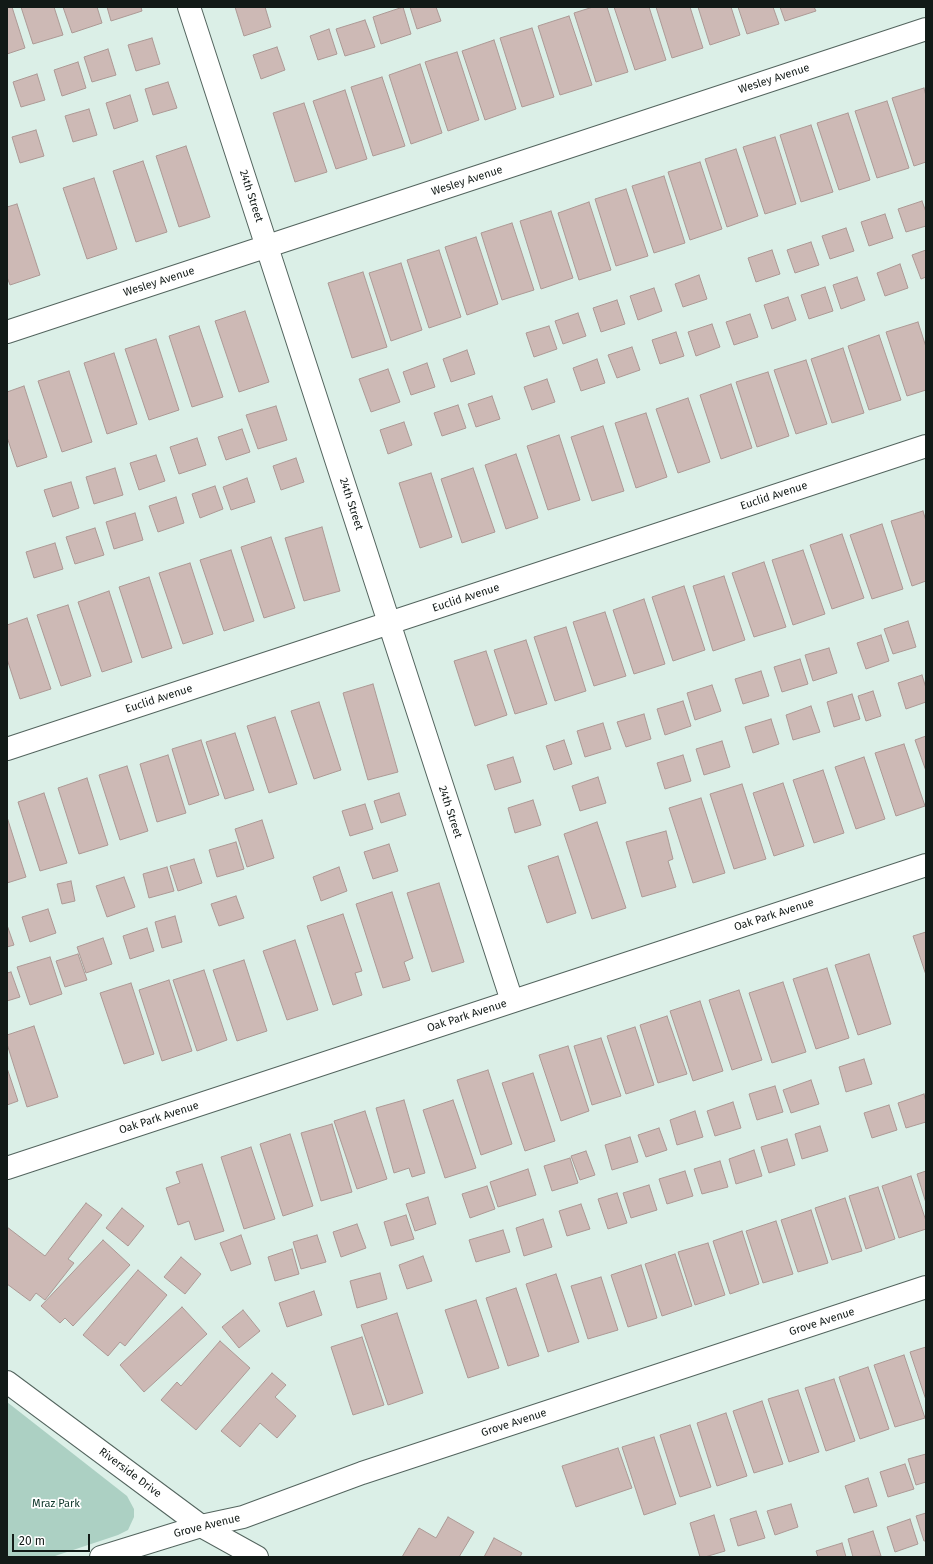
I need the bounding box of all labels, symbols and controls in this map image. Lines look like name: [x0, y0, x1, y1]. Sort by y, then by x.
street label: Wesley Avenue: [737, 61, 811, 97]
street label: Wesley Avenue: [430, 163, 504, 199]
street label: 24th Street: [236, 168, 266, 224]
street label: Wesley Avenue: [122, 264, 196, 300]
street label: 24th Street: [336, 476, 366, 532]
street label: Euclid Avenue: [739, 479, 809, 513]
street label: Euclid Avenue: [431, 581, 501, 615]
street label: Euclid Avenue: [124, 682, 194, 716]
street label: 24th Street: [435, 784, 465, 840]
street label: Oak Park Avenue: [732, 896, 816, 934]
street label: Oak Park Avenue: [425, 997, 509, 1035]
street label: Oak Park Avenue: [117, 1099, 201, 1137]
street label: Grove Avenue: [788, 1305, 856, 1339]
street label: Grove Avenue: [480, 1406, 548, 1440]
street label: Riverside Drive: [96, 1445, 164, 1501]
park label: Mraz Park: [32, 1497, 80, 1511]
street label: Grove Avenue: [172, 1511, 242, 1541]
scale bar: [14, 1526, 92, 1552]
text: 20 m: [19, 1534, 45, 1548]

